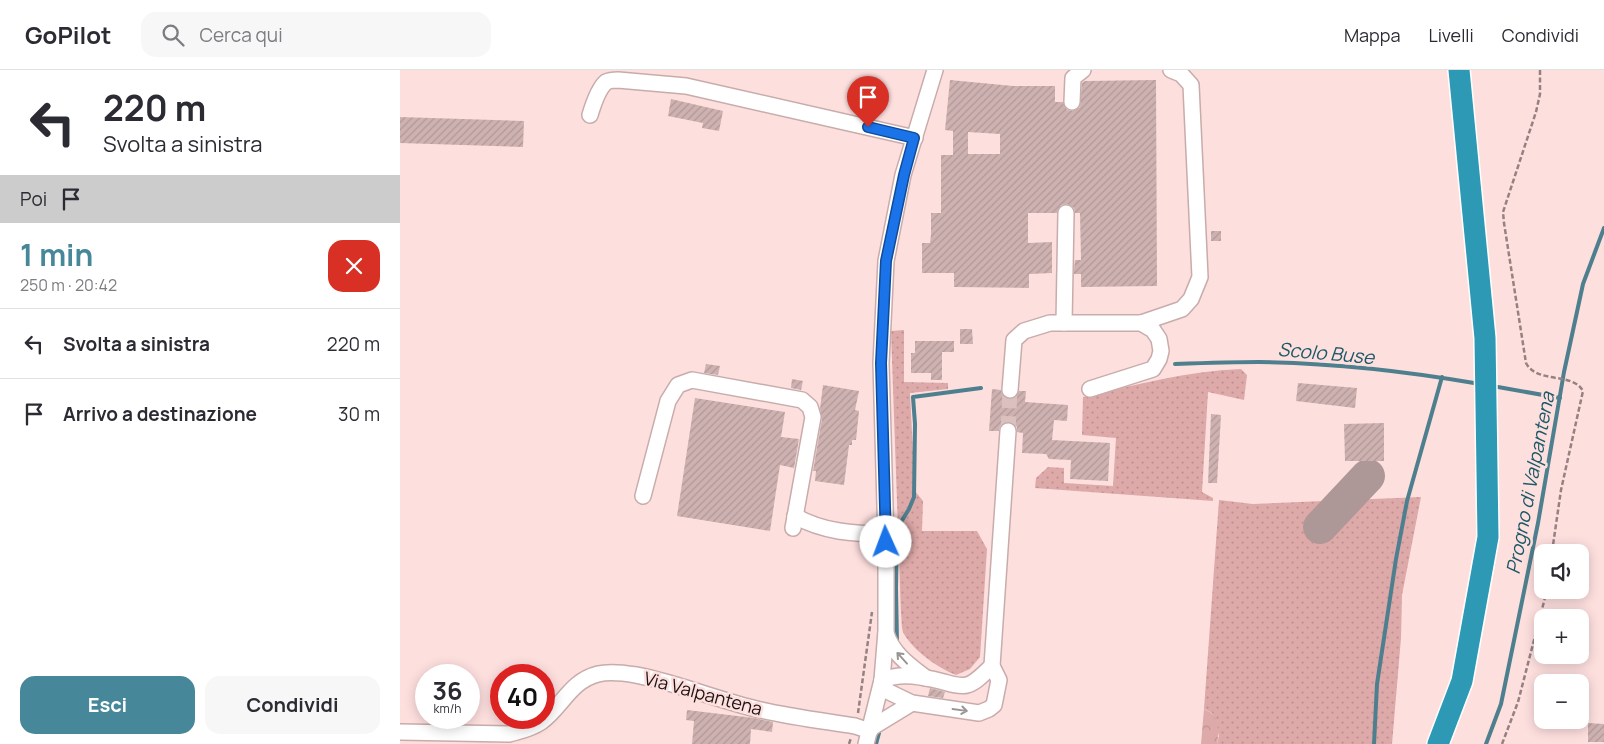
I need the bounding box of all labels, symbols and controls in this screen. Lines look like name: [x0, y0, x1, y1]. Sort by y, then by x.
search box: [141, 12, 491, 57]
text: GoPilot: [25, 18, 111, 51]
icon: search: [159, 21, 187, 49]
text: Cerca qui: [199, 22, 283, 48]
text: Mappa: [1344, 23, 1400, 47]
text: Livelli: [1428, 23, 1474, 47]
text: Condividi: [1502, 23, 1579, 47]
pin: [847, 76, 889, 127]
icon: arrive: [854, 83, 882, 111]
text: 220 m: [103, 84, 206, 132]
icon: left: [20, 90, 85, 155]
text: Svolta a sinistra: [103, 129, 262, 159]
icon: arrive: [57, 185, 85, 213]
text: Poi: [20, 186, 47, 212]
text: 1 min: [20, 234, 93, 275]
button: close: [328, 240, 380, 292]
text: 250 m · 20:42: [20, 274, 117, 296]
icon: left: [20, 330, 48, 358]
text: Svolta a sinistra: [63, 331, 210, 357]
text: 220 m: [327, 331, 380, 357]
water label: Scolo Buse: [1277, 336, 1377, 370]
water label: Progno di Valpantena: [1500, 388, 1561, 576]
icon: arrive: [20, 400, 48, 428]
text: Arrivo a destinazione: [63, 401, 257, 427]
text: 30 m: [338, 401, 380, 427]
position arrow: [859, 515, 911, 567]
map controls: [1534, 544, 1589, 729]
button: sound: [1534, 544, 1589, 599]
button: +: [1534, 609, 1589, 664]
one-way arrow: [896, 651, 908, 664]
speed limit sign: 40: [490, 664, 555, 729]
street label: Via Valpantena: [641, 666, 765, 720]
text: 36: [432, 673, 463, 708]
button: −: [1534, 674, 1589, 729]
button: Esci: [20, 676, 195, 734]
button: Condividi: [205, 676, 380, 734]
text: km/h: [434, 700, 461, 717]
one-way arrow: [952, 705, 968, 715]

